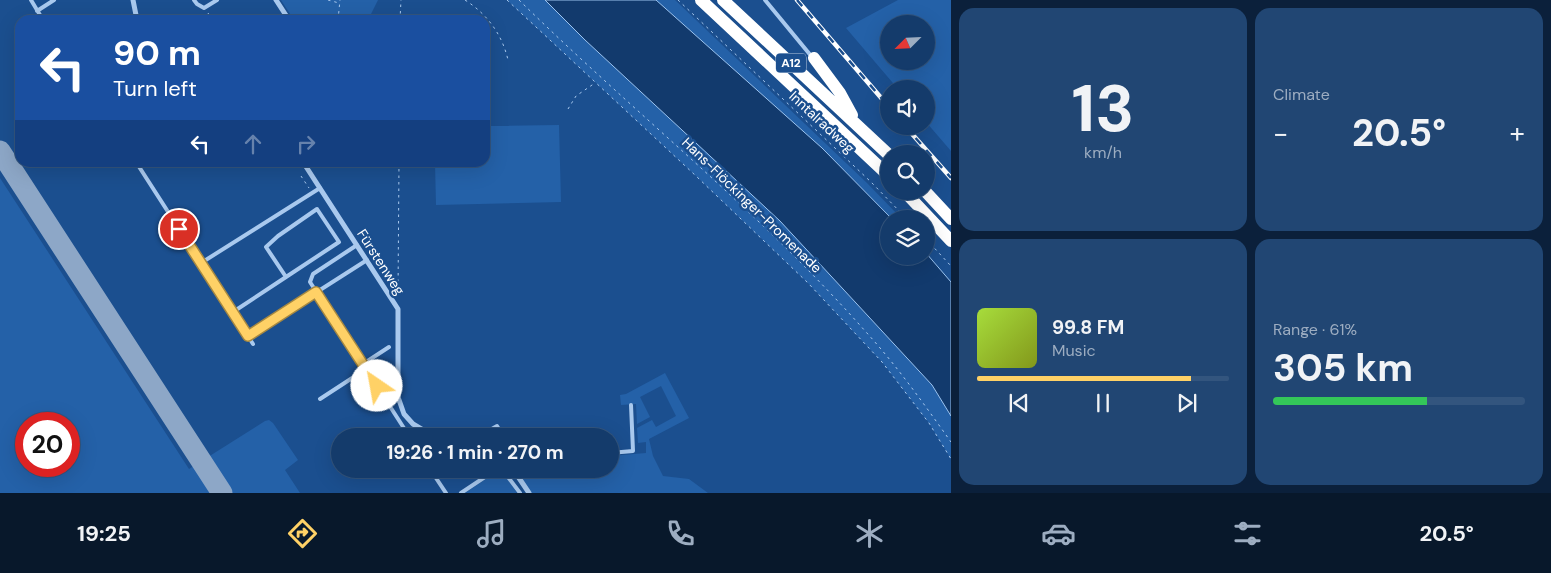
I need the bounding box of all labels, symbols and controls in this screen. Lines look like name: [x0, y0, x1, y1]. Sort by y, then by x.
north arrow: [880, 15, 935, 70]
map controls: [880, 15, 935, 265]
text: 90 m: [113, 30, 201, 76]
icon: left: [30, 35, 95, 100]
road number: A12: [776, 54, 806, 72]
text: 13: [1072, 67, 1134, 151]
text: Turn left: [113, 74, 197, 103]
button: sound: [880, 80, 935, 135]
text: Climate: [1273, 84, 1330, 105]
street label: Inntalradweg: [785, 87, 859, 157]
text: 20.5°: [1352, 108, 1446, 158]
text: −: [1273, 115, 1288, 152]
text: +: [1510, 115, 1525, 152]
icon: left: [186, 130, 214, 158]
icon: ahead: [239, 130, 267, 158]
icon: right: [292, 130, 320, 158]
street label: Hans-Flöckinger-Promenade: [678, 133, 826, 277]
text: km/h: [1084, 142, 1122, 163]
button: search: [880, 145, 935, 200]
pin: [158, 208, 200, 250]
button: layers: [880, 210, 935, 265]
icon: arrive: [165, 215, 193, 243]
street label: Fürstenweg: [353, 226, 409, 298]
text: 99.8 FM: [1052, 315, 1124, 340]
text: Range · 61%: [1273, 319, 1357, 340]
text: Music: [1052, 340, 1096, 361]
text: 305 km: [1273, 343, 1413, 393]
position arrow: [350, 359, 402, 411]
icon: previous: [1005, 389, 1033, 417]
icon: pause: [1089, 389, 1117, 417]
icon: next: [1173, 389, 1201, 417]
speed limit sign: 20: [15, 412, 80, 477]
text: 19:26 · 1 min · 270 m: [386, 440, 564, 465]
icon: directions: [285, 516, 320, 551]
icon: music: [474, 516, 509, 551]
icon: phone: [663, 516, 698, 551]
icon: climate: [852, 516, 887, 551]
icon: car: [1041, 516, 1076, 551]
icon: filters: [1230, 516, 1265, 551]
text: 19:25: [77, 519, 131, 548]
text: 20.5°: [1419, 519, 1474, 548]

